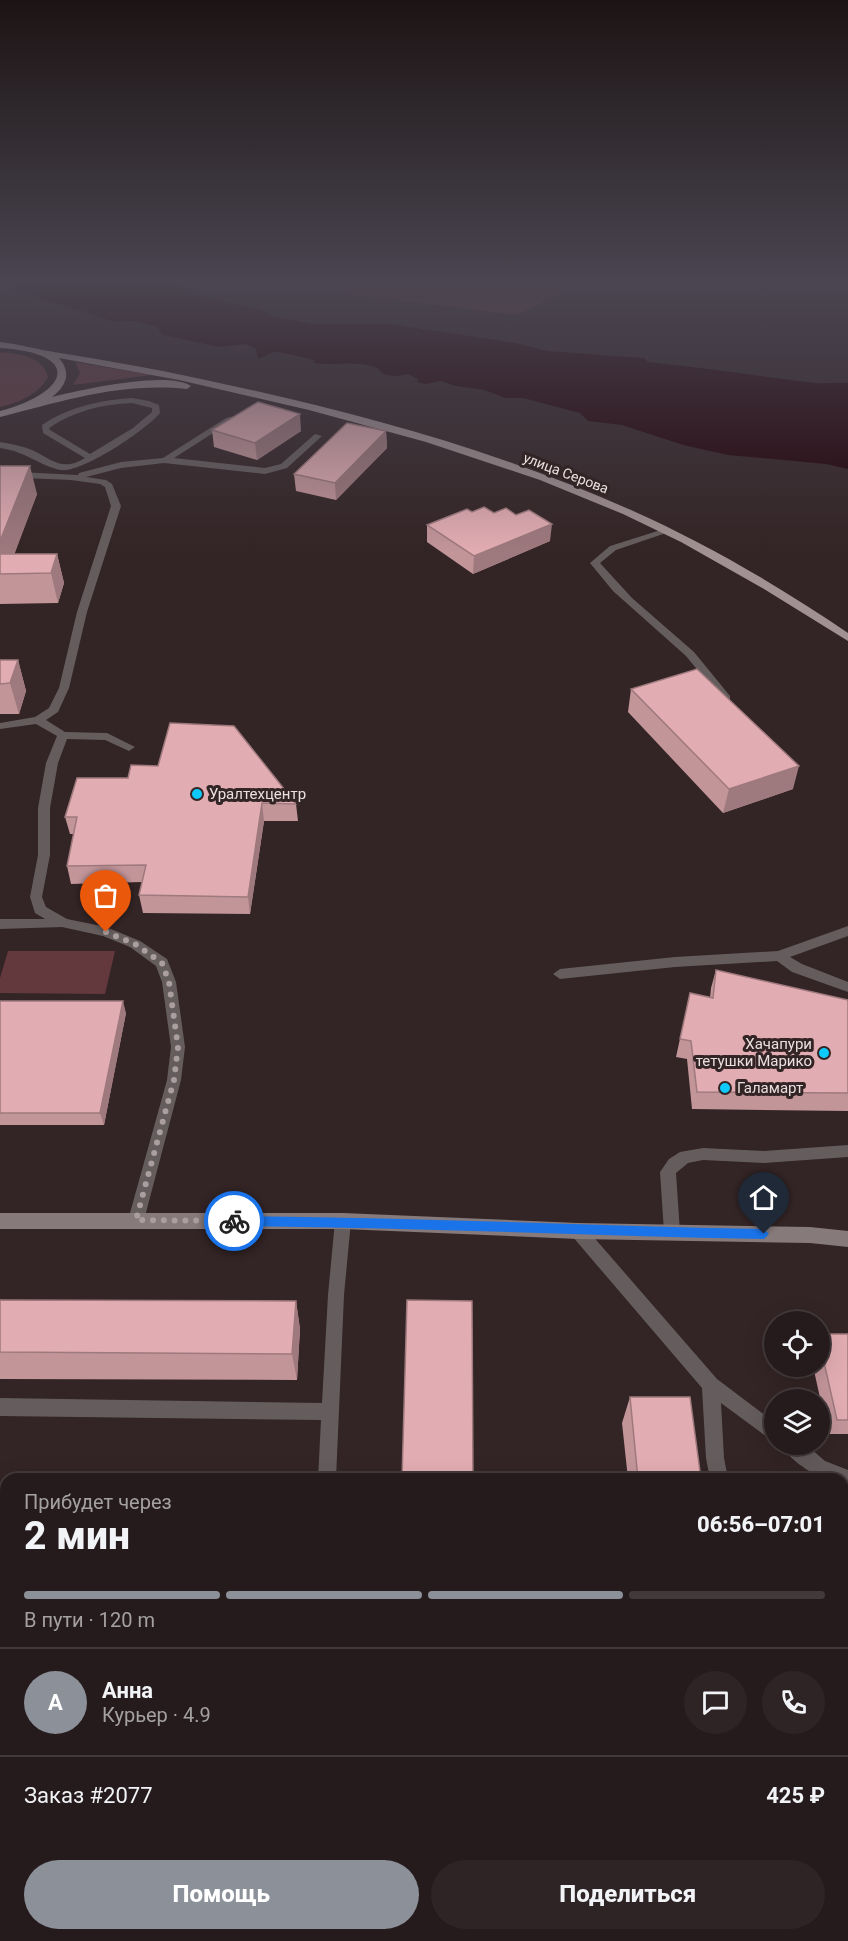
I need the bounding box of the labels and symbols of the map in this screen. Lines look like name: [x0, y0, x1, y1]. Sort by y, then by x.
street label: улица Серова: [521, 449, 611, 497]
place label: Уралтехцентр: [209, 785, 306, 803]
marker: Уралтехцентр: [190, 787, 204, 801]
pin: [80, 870, 131, 932]
place label: Хачапури тетушки Марико: [696, 1035, 812, 1070]
marker: Хачапури тетушки Марико: [817, 1046, 831, 1060]
place label: Галамарт: [737, 1079, 803, 1097]
marker: Галамарт: [718, 1081, 732, 1095]
pin: [738, 1172, 789, 1234]
courier: [204, 1191, 264, 1251]

